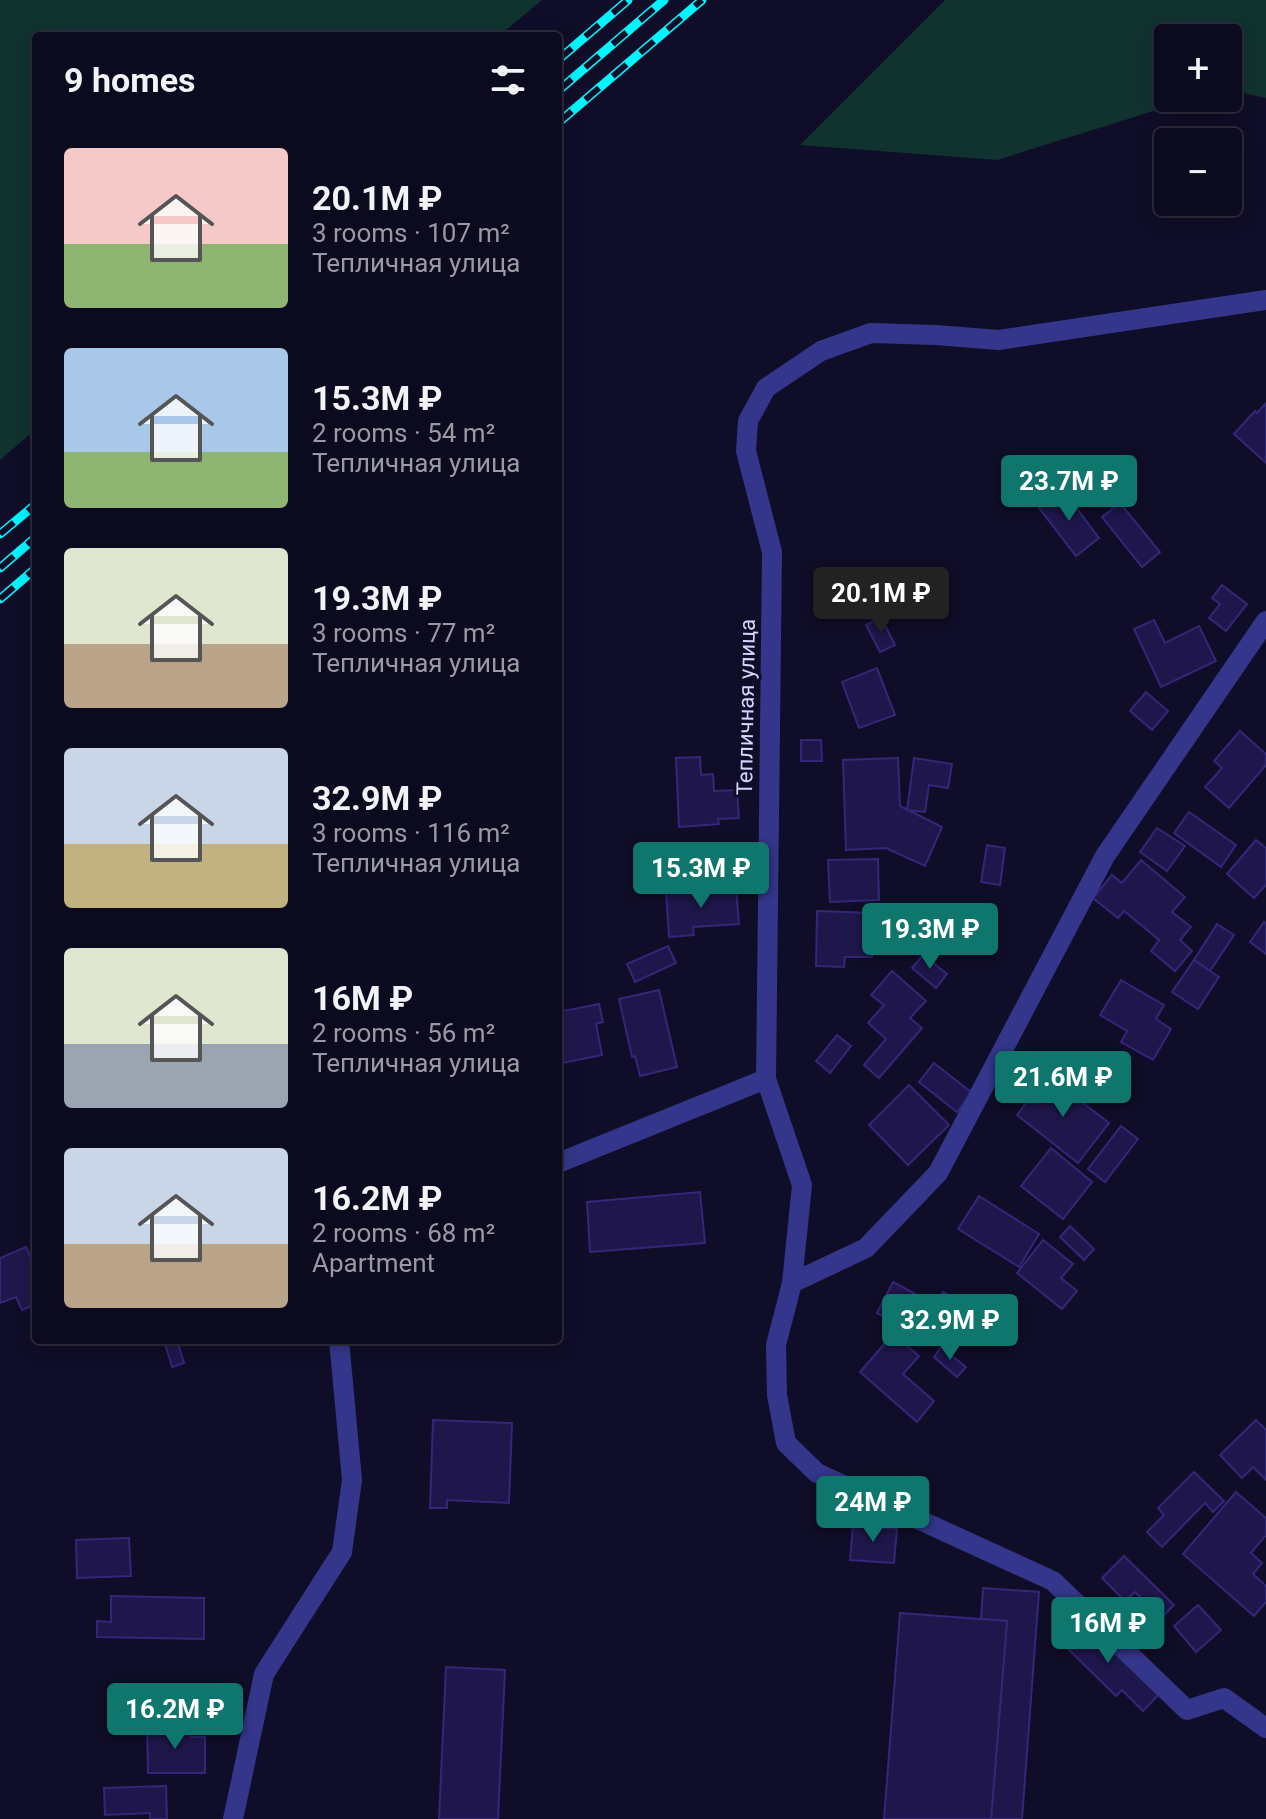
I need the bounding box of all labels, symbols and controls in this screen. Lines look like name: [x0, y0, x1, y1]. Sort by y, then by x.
map controls: [1154, 24, 1242, 216]
button: +: [1154, 24, 1242, 112]
icon: filters: [486, 58, 530, 102]
text: 9 homes: [64, 60, 195, 100]
button: −: [1154, 128, 1242, 216]
text: 20.1M ₽: [312, 178, 443, 218]
icon: home: [128, 180, 224, 276]
text: 3 rooms · 107 m²: [312, 218, 510, 248]
text: Тепличная улица: [312, 248, 520, 278]
text: 15.3M ₽: [312, 378, 443, 418]
icon: home: [128, 380, 224, 476]
text: 2 rooms · 54 m²: [312, 418, 495, 448]
text: Тепличная улица: [312, 448, 520, 478]
pin: 23.7M ₽: [995, 455, 1143, 523]
text: 23.7M ₽: [1019, 466, 1119, 496]
pin: 20.1M ₽: [807, 567, 955, 635]
text: 19.3M ₽: [312, 578, 443, 618]
text: 20.1M ₽: [831, 578, 931, 608]
icon: home: [128, 580, 224, 676]
text: 3 rooms · 77 m²: [312, 618, 495, 648]
street label: Тепличная улица: [732, 619, 760, 795]
text: Тепличная улица: [312, 648, 520, 678]
text: 32.9M ₽: [312, 778, 443, 818]
icon: home: [128, 780, 224, 876]
text: 3 rooms · 116 m²: [312, 818, 510, 848]
pin: 15.3M ₽: [627, 842, 775, 910]
text: Тепличная улица: [312, 848, 520, 878]
text: 15.3M ₽: [651, 853, 751, 883]
pin: 19.3M ₽: [856, 903, 1004, 971]
text: 19.3M ₽: [880, 914, 980, 944]
text: 16M ₽: [312, 978, 413, 1018]
icon: home: [128, 980, 224, 1076]
text: 2 rooms · 56 m²: [312, 1018, 495, 1048]
text: Тепличная улица: [312, 1048, 520, 1078]
pin: 21.6M ₽: [989, 1051, 1137, 1119]
text: 21.6M ₽: [1013, 1062, 1113, 1092]
text: 16.2M ₽: [312, 1178, 443, 1218]
icon: home: [128, 1180, 224, 1276]
text: 2 rooms · 68 m²: [312, 1218, 495, 1248]
text: Apartment: [312, 1248, 435, 1278]
pin: 32.9M ₽: [876, 1294, 1024, 1362]
text: 32.9M ₽: [900, 1305, 1000, 1335]
pin: 24M ₽: [817, 1476, 929, 1544]
text: 24M ₽: [834, 1487, 912, 1517]
pin: 16M ₽: [1052, 1597, 1164, 1665]
text: 16M ₽: [1069, 1608, 1147, 1638]
pin: 16.2M ₽: [101, 1683, 249, 1751]
text: 16.2M ₽: [125, 1694, 225, 1724]

